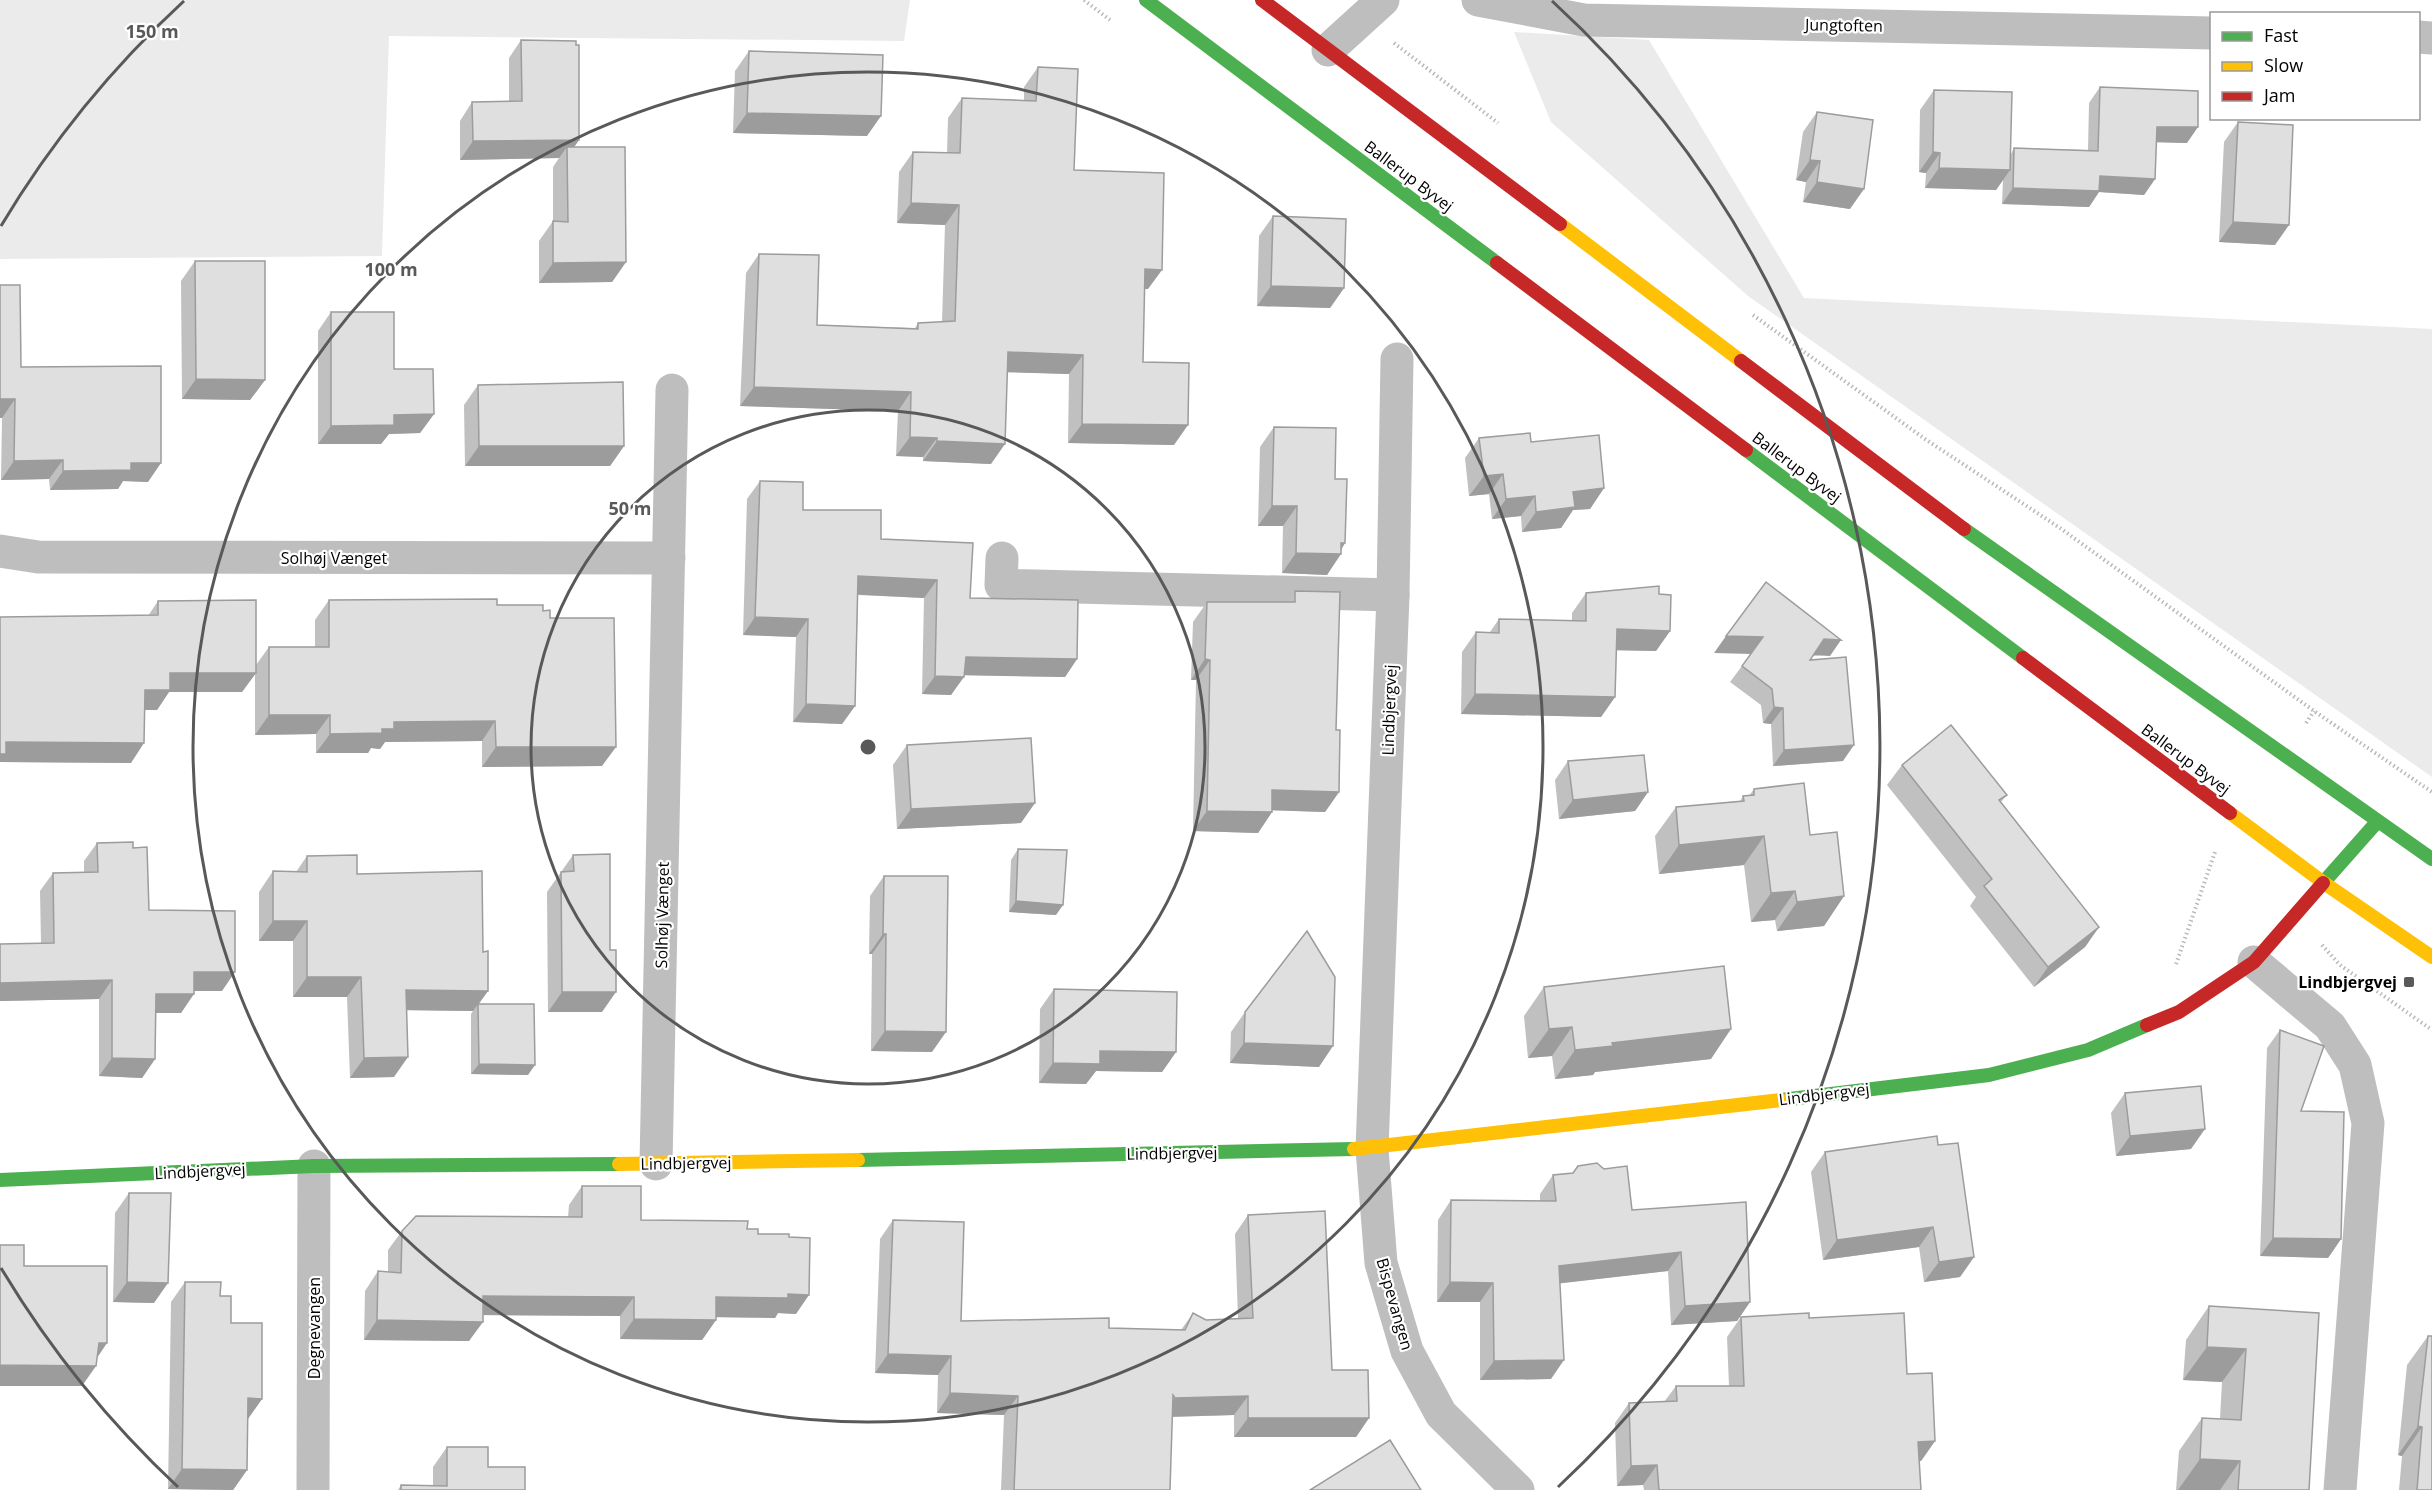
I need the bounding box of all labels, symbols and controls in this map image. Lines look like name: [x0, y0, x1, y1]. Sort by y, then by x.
legend: [2210, 12, 2420, 120]
street label: Jungtoften: [1803, 13, 1883, 37]
text: 150 m: [125, 19, 179, 43]
text: Fast: [2264, 23, 2298, 47]
text: Slow: [2264, 53, 2303, 77]
text: Jam: [2262, 83, 2296, 107]
street label: Ballerup Byvej: [1360, 135, 1458, 217]
text: 100 m: [364, 257, 418, 281]
street label: Ballerup Byvej: [1748, 426, 1846, 508]
text: 50 m: [609, 496, 651, 520]
street label: Solhøj Vænget: [281, 547, 388, 569]
street label: Lindbjergvej: [1376, 664, 1402, 756]
street label: Ballerup Byvej: [2137, 718, 2235, 800]
centre of rings: [858, 737, 878, 757]
street label: Solhøj Vænget: [650, 861, 674, 968]
place label: Lindbjergvej: [2298, 971, 2397, 993]
marker: Lindbjergvej: [2402, 975, 2416, 989]
street label: Lindbjergvej: [1777, 1078, 1871, 1110]
street label: Lindbjergvej: [1126, 1141, 1218, 1165]
street label: Lindbjergvej: [640, 1151, 732, 1175]
street label: Lindbjergvej: [154, 1158, 246, 1184]
street label: Bispevangen: [1371, 1255, 1419, 1353]
street label: Degnevangen: [303, 1277, 325, 1379]

